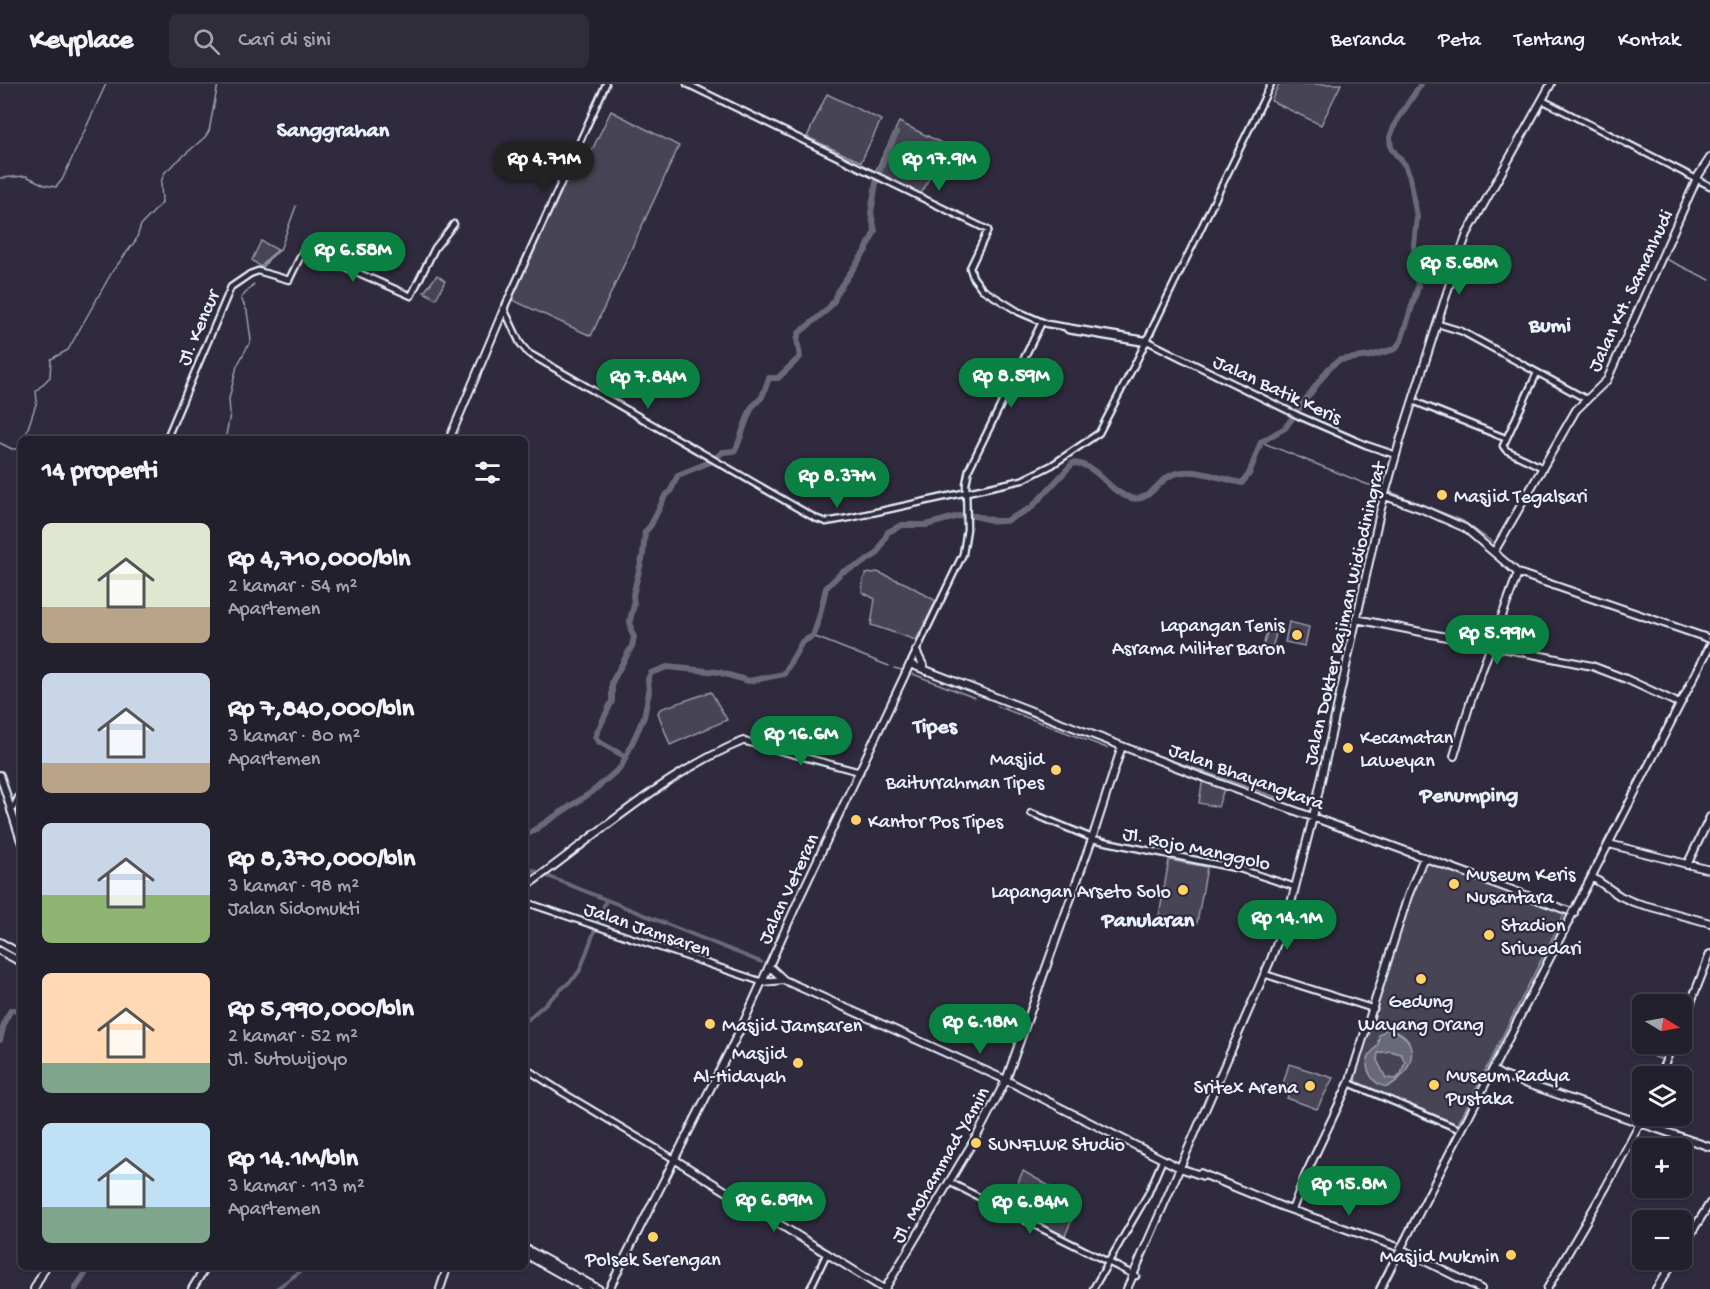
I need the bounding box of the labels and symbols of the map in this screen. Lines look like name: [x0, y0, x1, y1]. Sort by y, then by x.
district label: Sanggrahan: [277, 119, 390, 145]
pin: Rp 4.71M: [482, 141, 606, 192]
pin: Rp 17.9M: [877, 141, 1001, 192]
street label: Jalan KH. Samanhudi: [1585, 207, 1680, 376]
pin: Rp 6.58M: [291, 232, 415, 283]
pin: Rp 5.68M: [1397, 245, 1521, 296]
street label: Jl. Kencur: [174, 285, 227, 370]
district label: Bumi: [1528, 314, 1571, 340]
street label: Jalan Batik Keris: [1209, 351, 1345, 431]
pin: Rp 8.59M: [949, 358, 1073, 409]
pin: Rp 7.84M: [586, 359, 710, 410]
pin: Rp 8.37M: [775, 458, 899, 509]
street label: Jalan Dokter Rajiman Widiodiningrat: [1300, 458, 1393, 768]
place label: Masjid Tegalsari: [1454, 487, 1588, 510]
marker: Masjid Tegalsari: [1435, 488, 1449, 502]
pin: Rp 5.99M: [1435, 615, 1559, 666]
place label: Lapangan Tenis Asrama Militer Baron: [1112, 616, 1286, 662]
marker: Lapangan Tenis Asrama Militer Baron: [1290, 628, 1304, 642]
district label: Tipes: [911, 715, 959, 741]
pin: Rp 16.6M: [739, 716, 863, 767]
place label: Kecamatan Laweyan: [1360, 728, 1454, 774]
street label: Jalan Bhayangkara: [1165, 740, 1327, 817]
marker: Kecamatan Laweyan: [1341, 741, 1355, 755]
place label: Masjid Baiturrahman Tipes: [885, 750, 1046, 796]
marker: Masjid Baiturrahman Tipes: [1049, 763, 1063, 777]
district label: Penumping: [1419, 784, 1519, 810]
place label: Kantor Pos Tipes: [868, 812, 1004, 835]
marker: Kantor Pos Tipes: [849, 813, 863, 827]
street label: Jl. Rojo Manggolo: [1120, 824, 1272, 877]
street label: Jalan Veteran: [755, 830, 826, 948]
place label: Museum Keris Nusantara: [1466, 865, 1576, 911]
marker: Museum Keris Nusantara: [1447, 877, 1461, 891]
place label: Lapangan Arseto Solo: [991, 882, 1171, 905]
marker: Lapangan Arseto Solo: [1176, 883, 1190, 897]
street label: Jalan Jamsaren: [580, 899, 714, 964]
pin: Rp 14.1M: [1225, 900, 1349, 951]
district label: Panularan: [1101, 909, 1195, 935]
place label: Stadion Sriwedari: [1501, 916, 1582, 962]
marker: Stadion Sriwedari: [1482, 928, 1496, 942]
marker: Gedung Wayang Orang: [1414, 972, 1428, 986]
place label: Gedung Wayang Orang: [1358, 992, 1484, 1038]
north arrow: [1632, 994, 1692, 1054]
pin: Rp 6.18M: [918, 1004, 1042, 1055]
place label: Masjid Jamsaren: [722, 1016, 863, 1039]
marker: Masjid Jamsaren: [703, 1017, 717, 1031]
place label: Masjid Al-Hidayah: [693, 1044, 788, 1090]
marker: Masjid Al-Hidayah: [791, 1056, 805, 1070]
place label: Museum Radya Pustaka: [1445, 1066, 1570, 1112]
place label: Sritex Arena: [1194, 1078, 1299, 1101]
marker: Museum Radya Pustaka: [1427, 1078, 1441, 1092]
marker: Sritex Arena: [1303, 1079, 1317, 1093]
street label: Jl. Mohammad Yamin: [888, 1083, 996, 1248]
place label: SUNFLWR Studio: [988, 1135, 1125, 1158]
marker: SUNFLWR Studio: [969, 1136, 983, 1150]
pin: Rp 15.8M: [1287, 1166, 1411, 1217]
pin: Rp 6.89M: [712, 1182, 836, 1233]
pin: Rp 6.84M: [968, 1184, 1092, 1235]
marker: Polsek Serengan: [646, 1230, 660, 1244]
place label: Masjid Mukmin: [1380, 1247, 1499, 1270]
marker: Masjid Mukmin: [1504, 1248, 1518, 1262]
place label: Polsek Serengan: [584, 1250, 721, 1273]

